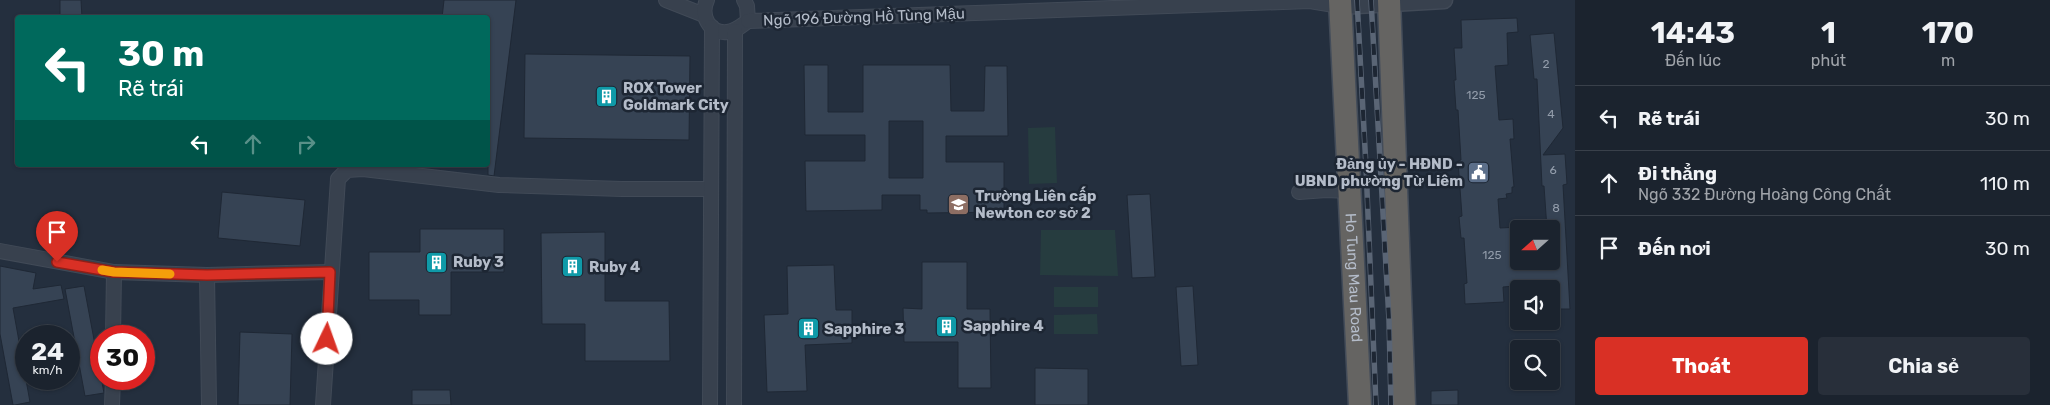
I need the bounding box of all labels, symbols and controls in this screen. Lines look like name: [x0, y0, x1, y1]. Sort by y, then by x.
street label: Ngõ 196 Đường Hồ Tùng Mậu: [763, 4, 965, 30]
text: 14:43: [1651, 15, 1735, 51]
text: 1: [1821, 15, 1836, 51]
text: 170: [1922, 15, 1974, 51]
text: 30 m: [118, 33, 204, 75]
icon: left: [35, 35, 100, 100]
text: Đến lúc: [1665, 51, 1721, 70]
text: phút: [1811, 51, 1846, 70]
text: m: [1941, 51, 1955, 70]
house number: 2: [1542, 57, 1550, 71]
text: Rẽ trái: [118, 75, 184, 102]
place label: ROX Tower Goldmark City: [623, 79, 729, 114]
building icon: ROX Tower Goldmark City: [595, 85, 619, 109]
house number: 125: [1466, 88, 1486, 102]
icon: left: [1595, 104, 1623, 132]
house number: 4: [1547, 107, 1555, 121]
text: Rẽ trái: [1638, 107, 1700, 130]
text: 30 m: [1985, 107, 2030, 130]
icon: left: [186, 130, 214, 158]
icon: ahead: [239, 130, 267, 158]
icon: right: [292, 130, 320, 158]
place label: Đảng ủy - HĐND - UBND phường Từ Liêm: [1295, 155, 1463, 190]
public building icon: Đảng ủy - HĐND - UBND phường Từ Liêm: [1467, 161, 1491, 185]
text: Đi thẳng: [1638, 162, 1717, 185]
house number: 6: [1549, 163, 1557, 177]
icon: ahead: [1595, 169, 1623, 197]
text: 110 m: [1980, 172, 2030, 195]
text: Ngõ 332 Đường Hoàng Công Chất: [1638, 185, 1891, 204]
place label: Trường Liên cấp Newton cơ sở 2: [975, 186, 1097, 222]
school or university icon: Trường Liên cấp Newton cơ sở 2: [947, 193, 971, 217]
house number: 8: [1552, 201, 1560, 215]
pin: [36, 211, 78, 262]
street label: Ho Tung Mau Road: [1342, 213, 1366, 343]
icon: arrive: [43, 218, 71, 246]
north arrow: [1510, 220, 1560, 270]
map controls: [1510, 220, 1560, 390]
icon: arrive: [1595, 234, 1623, 262]
text: Đến nơi: [1638, 237, 1711, 260]
text: 30 m: [1985, 237, 2030, 260]
house number: 125: [1482, 248, 1502, 262]
building icon: Ruby 3: [425, 250, 449, 274]
place label: Ruby 3: [453, 253, 504, 271]
building icon: Ruby 4: [561, 255, 585, 279]
place label: Ruby 4: [589, 258, 640, 276]
button: sound: [1510, 280, 1560, 330]
position arrow: [300, 312, 352, 364]
building icon: Sapphire 4: [935, 314, 959, 338]
building icon: Sapphire 3: [796, 317, 820, 341]
place label: Sapphire 4: [963, 317, 1044, 335]
place label: Sapphire 3: [824, 320, 905, 338]
speed limit sign: 30: [90, 325, 155, 390]
text: 24: [31, 337, 64, 366]
button: Thoát: [1595, 337, 1808, 395]
button: Chia sẻ: [1818, 337, 2030, 395]
button: search: [1510, 340, 1560, 390]
text: km/h: [33, 363, 62, 377]

